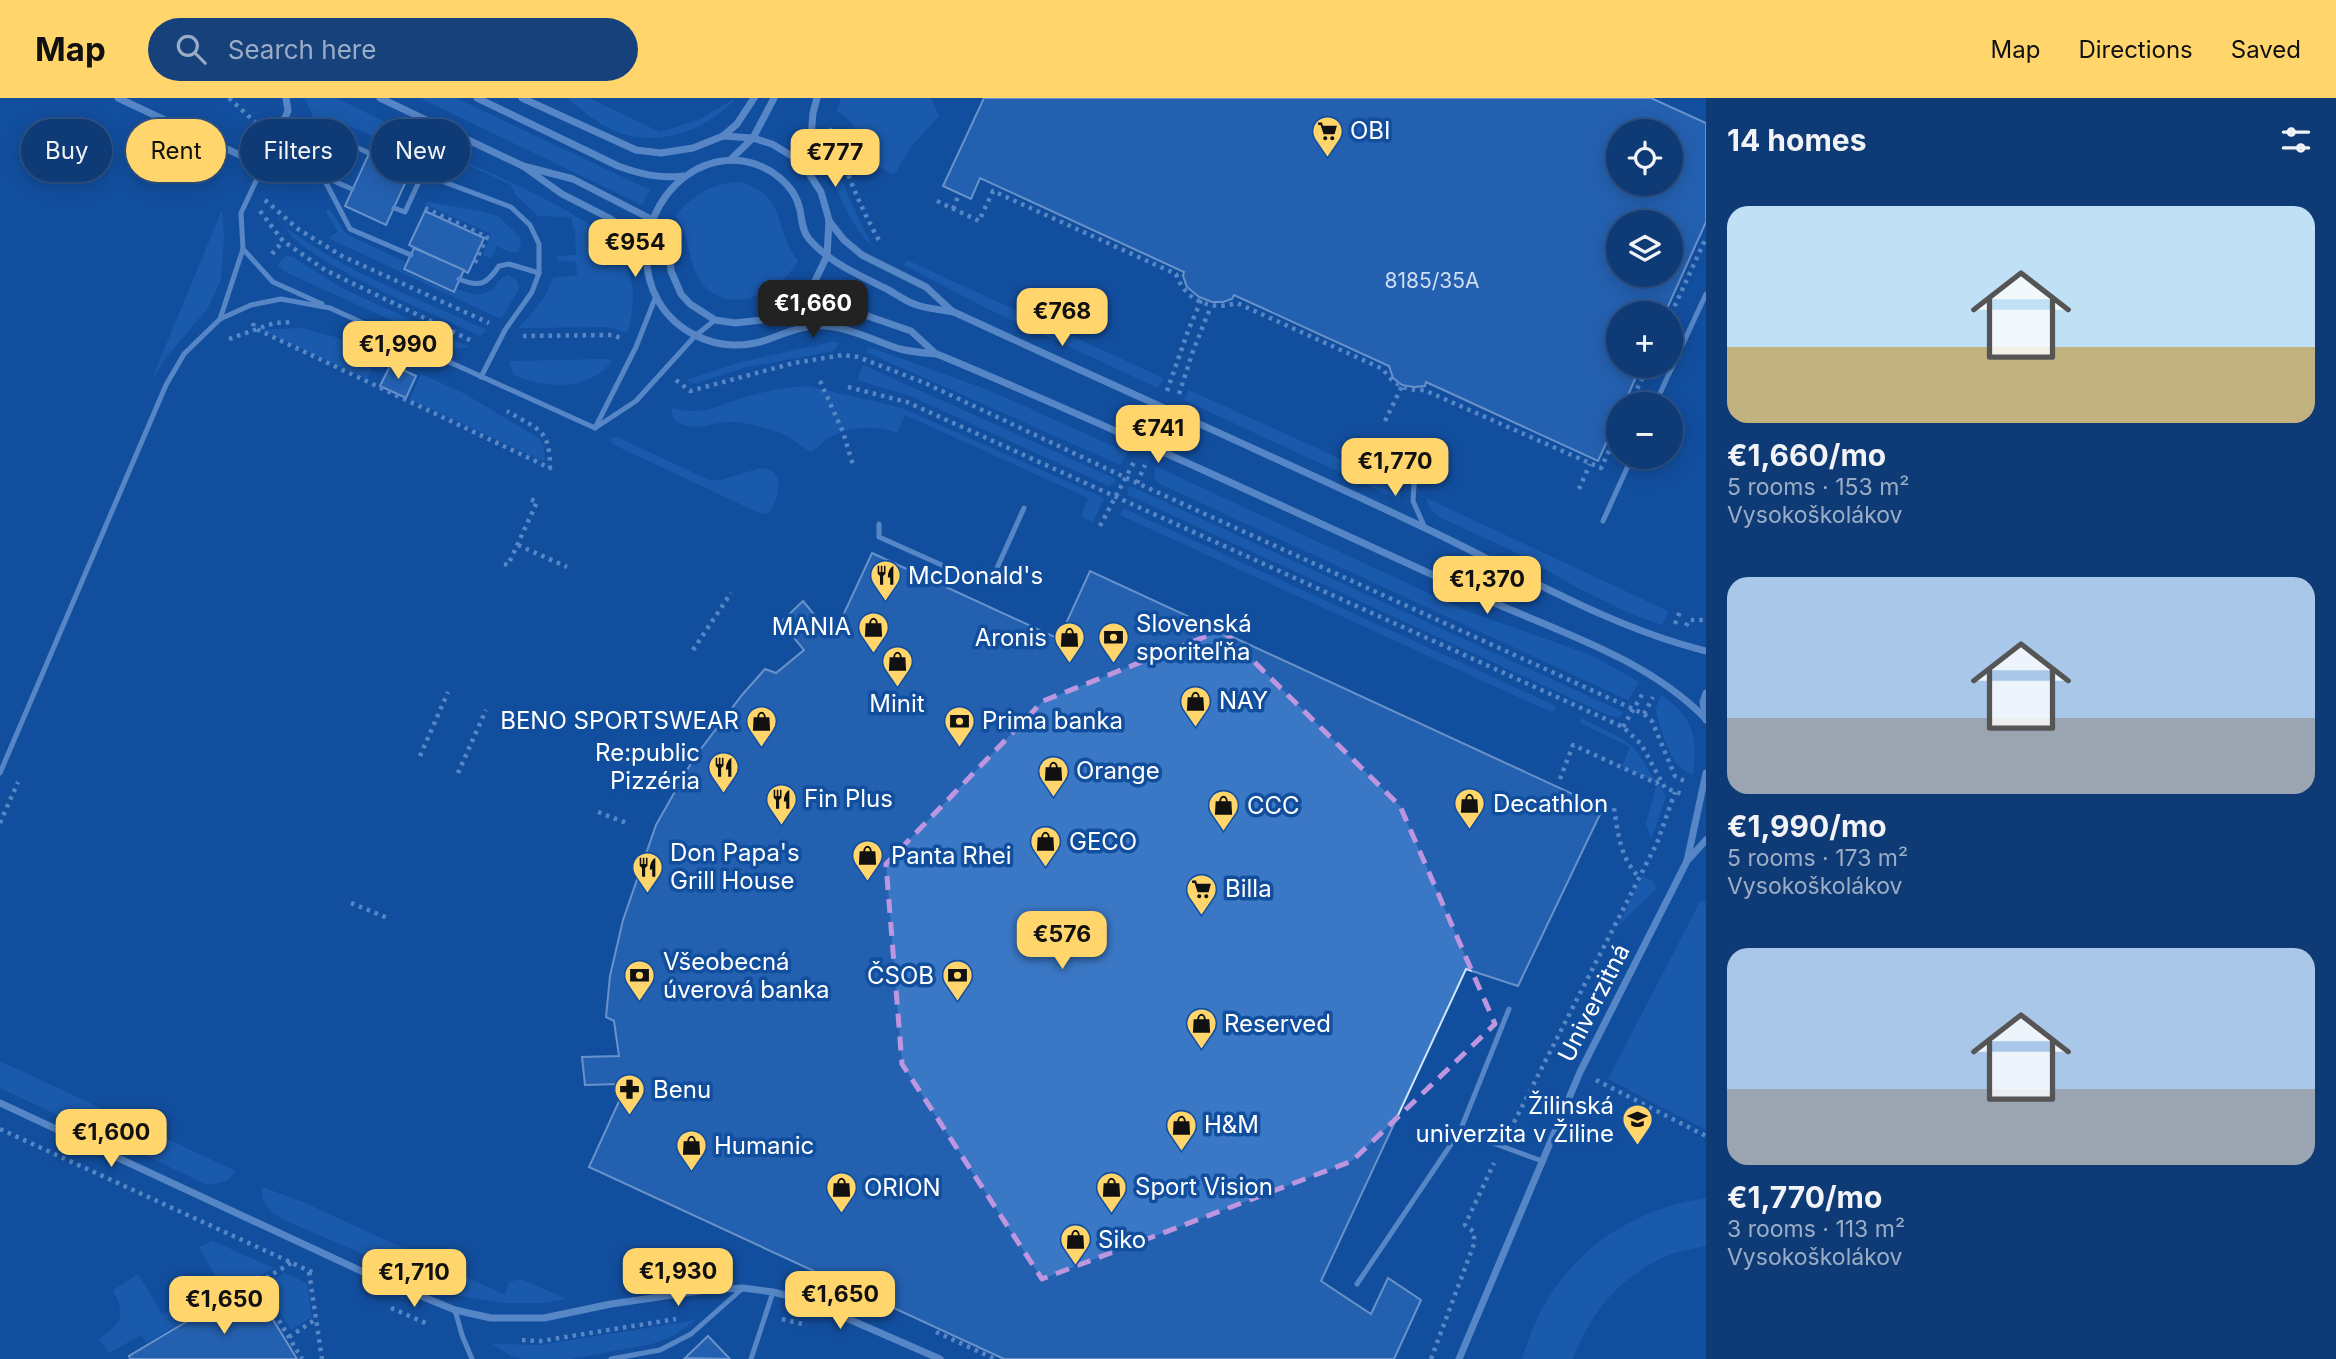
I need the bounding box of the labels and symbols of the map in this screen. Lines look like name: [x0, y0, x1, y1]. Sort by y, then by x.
supermarket icon: OBI: [1310, 114, 1344, 158]
place label: OBI: [1350, 116, 1391, 145]
pin: €777: [794, 130, 876, 189]
pin: €954: [594, 220, 676, 279]
house number: 8185/35A: [1384, 268, 1480, 293]
pin: €1,660: [756, 280, 870, 340]
pin: €768: [1021, 288, 1103, 348]
pin: €1,990: [341, 322, 455, 381]
pin: €741: [1117, 406, 1199, 465]
pin: €1,770: [1338, 438, 1452, 498]
pin: €1,370: [1430, 556, 1544, 616]
restaurant icon: McDonald's: [868, 559, 902, 603]
place label: McDonald's: [908, 561, 1043, 590]
place label: Slovenská sporiteľňa: [1136, 609, 1252, 666]
shop icon: MANIA: [857, 610, 891, 654]
place label: MANIA: [772, 612, 851, 641]
shop icon: Aronis: [1053, 621, 1087, 665]
bank icon: Slovenská sporiteľňa: [1096, 621, 1130, 665]
place label: Aronis: [975, 623, 1047, 652]
shop icon: Minit: [880, 645, 914, 689]
shop icon: NAY: [1179, 684, 1213, 728]
place label: NAY: [1219, 686, 1268, 715]
place label: Minit: [869, 689, 925, 718]
shop icon: BENO SPORTSWEAR: [745, 704, 779, 748]
bank icon: Prima banka: [942, 704, 976, 748]
place label: BENO SPORTSWEAR: [500, 706, 739, 735]
place label: Prima banka: [982, 706, 1123, 735]
place label: Re:public Pizzéria: [595, 738, 700, 795]
restaurant icon: Re:public Pizzéria: [706, 750, 740, 794]
shop icon: Orange: [1036, 754, 1070, 798]
place label: Orange: [1076, 756, 1160, 785]
restaurant icon: Fin Plus: [764, 782, 798, 826]
place label: Fin Plus: [804, 784, 893, 813]
shop icon: Decathlon: [1453, 787, 1487, 831]
shop icon: CCC: [1207, 789, 1241, 833]
place label: Decathlon: [1493, 789, 1608, 818]
place label: CCC: [1247, 791, 1300, 820]
shop icon: GECO: [1029, 825, 1063, 869]
place label: GECO: [1069, 827, 1137, 856]
place label: Don Papa's Grill House: [670, 838, 800, 895]
shop icon: Panta Rhei: [851, 839, 885, 883]
place label: Panta Rhei: [891, 841, 1012, 870]
restaurant icon: Don Papa's Grill House: [630, 850, 664, 894]
supermarket icon: Billa: [1185, 872, 1219, 916]
place label: Billa: [1225, 874, 1272, 903]
pin: €576: [1021, 912, 1103, 971]
street label: Univerzitná: [1551, 939, 1636, 1067]
place label: Všeobecná úverová banka: [663, 947, 830, 1004]
bank icon: Všeobecná úverová banka: [623, 959, 657, 1003]
bank icon: ČSOB: [940, 959, 974, 1003]
place label: ČSOB: [867, 960, 934, 990]
shop icon: Reserved: [1184, 1007, 1218, 1051]
place label: Reserved: [1224, 1009, 1331, 1038]
pharmacy icon: Benu: [613, 1073, 647, 1117]
place label: Benu: [653, 1075, 711, 1104]
place label: Žilinská univerzita v Žiline: [1416, 1090, 1614, 1148]
school or university icon: Žilinská univerzita v Žiline: [1620, 1103, 1654, 1147]
shop icon: H&M: [1164, 1108, 1198, 1152]
pin: €1,600: [54, 1110, 168, 1169]
place label: H&M: [1204, 1110, 1259, 1139]
shop icon: Humanic: [674, 1129, 708, 1173]
place label: Humanic: [714, 1131, 814, 1160]
shop icon: Sport Vision: [1095, 1170, 1129, 1214]
shop icon: ORION: [824, 1171, 858, 1215]
place label: Sport Vision: [1135, 1172, 1273, 1201]
place label: ORION: [864, 1173, 941, 1202]
shop icon: Siko: [1058, 1223, 1092, 1267]
place label: Siko: [1098, 1225, 1146, 1254]
pin: €1,930: [621, 1248, 735, 1308]
pin: €1,710: [357, 1250, 471, 1309]
pin: €1,650: [783, 1272, 897, 1331]
pin: €1,650: [167, 1276, 281, 1336]

